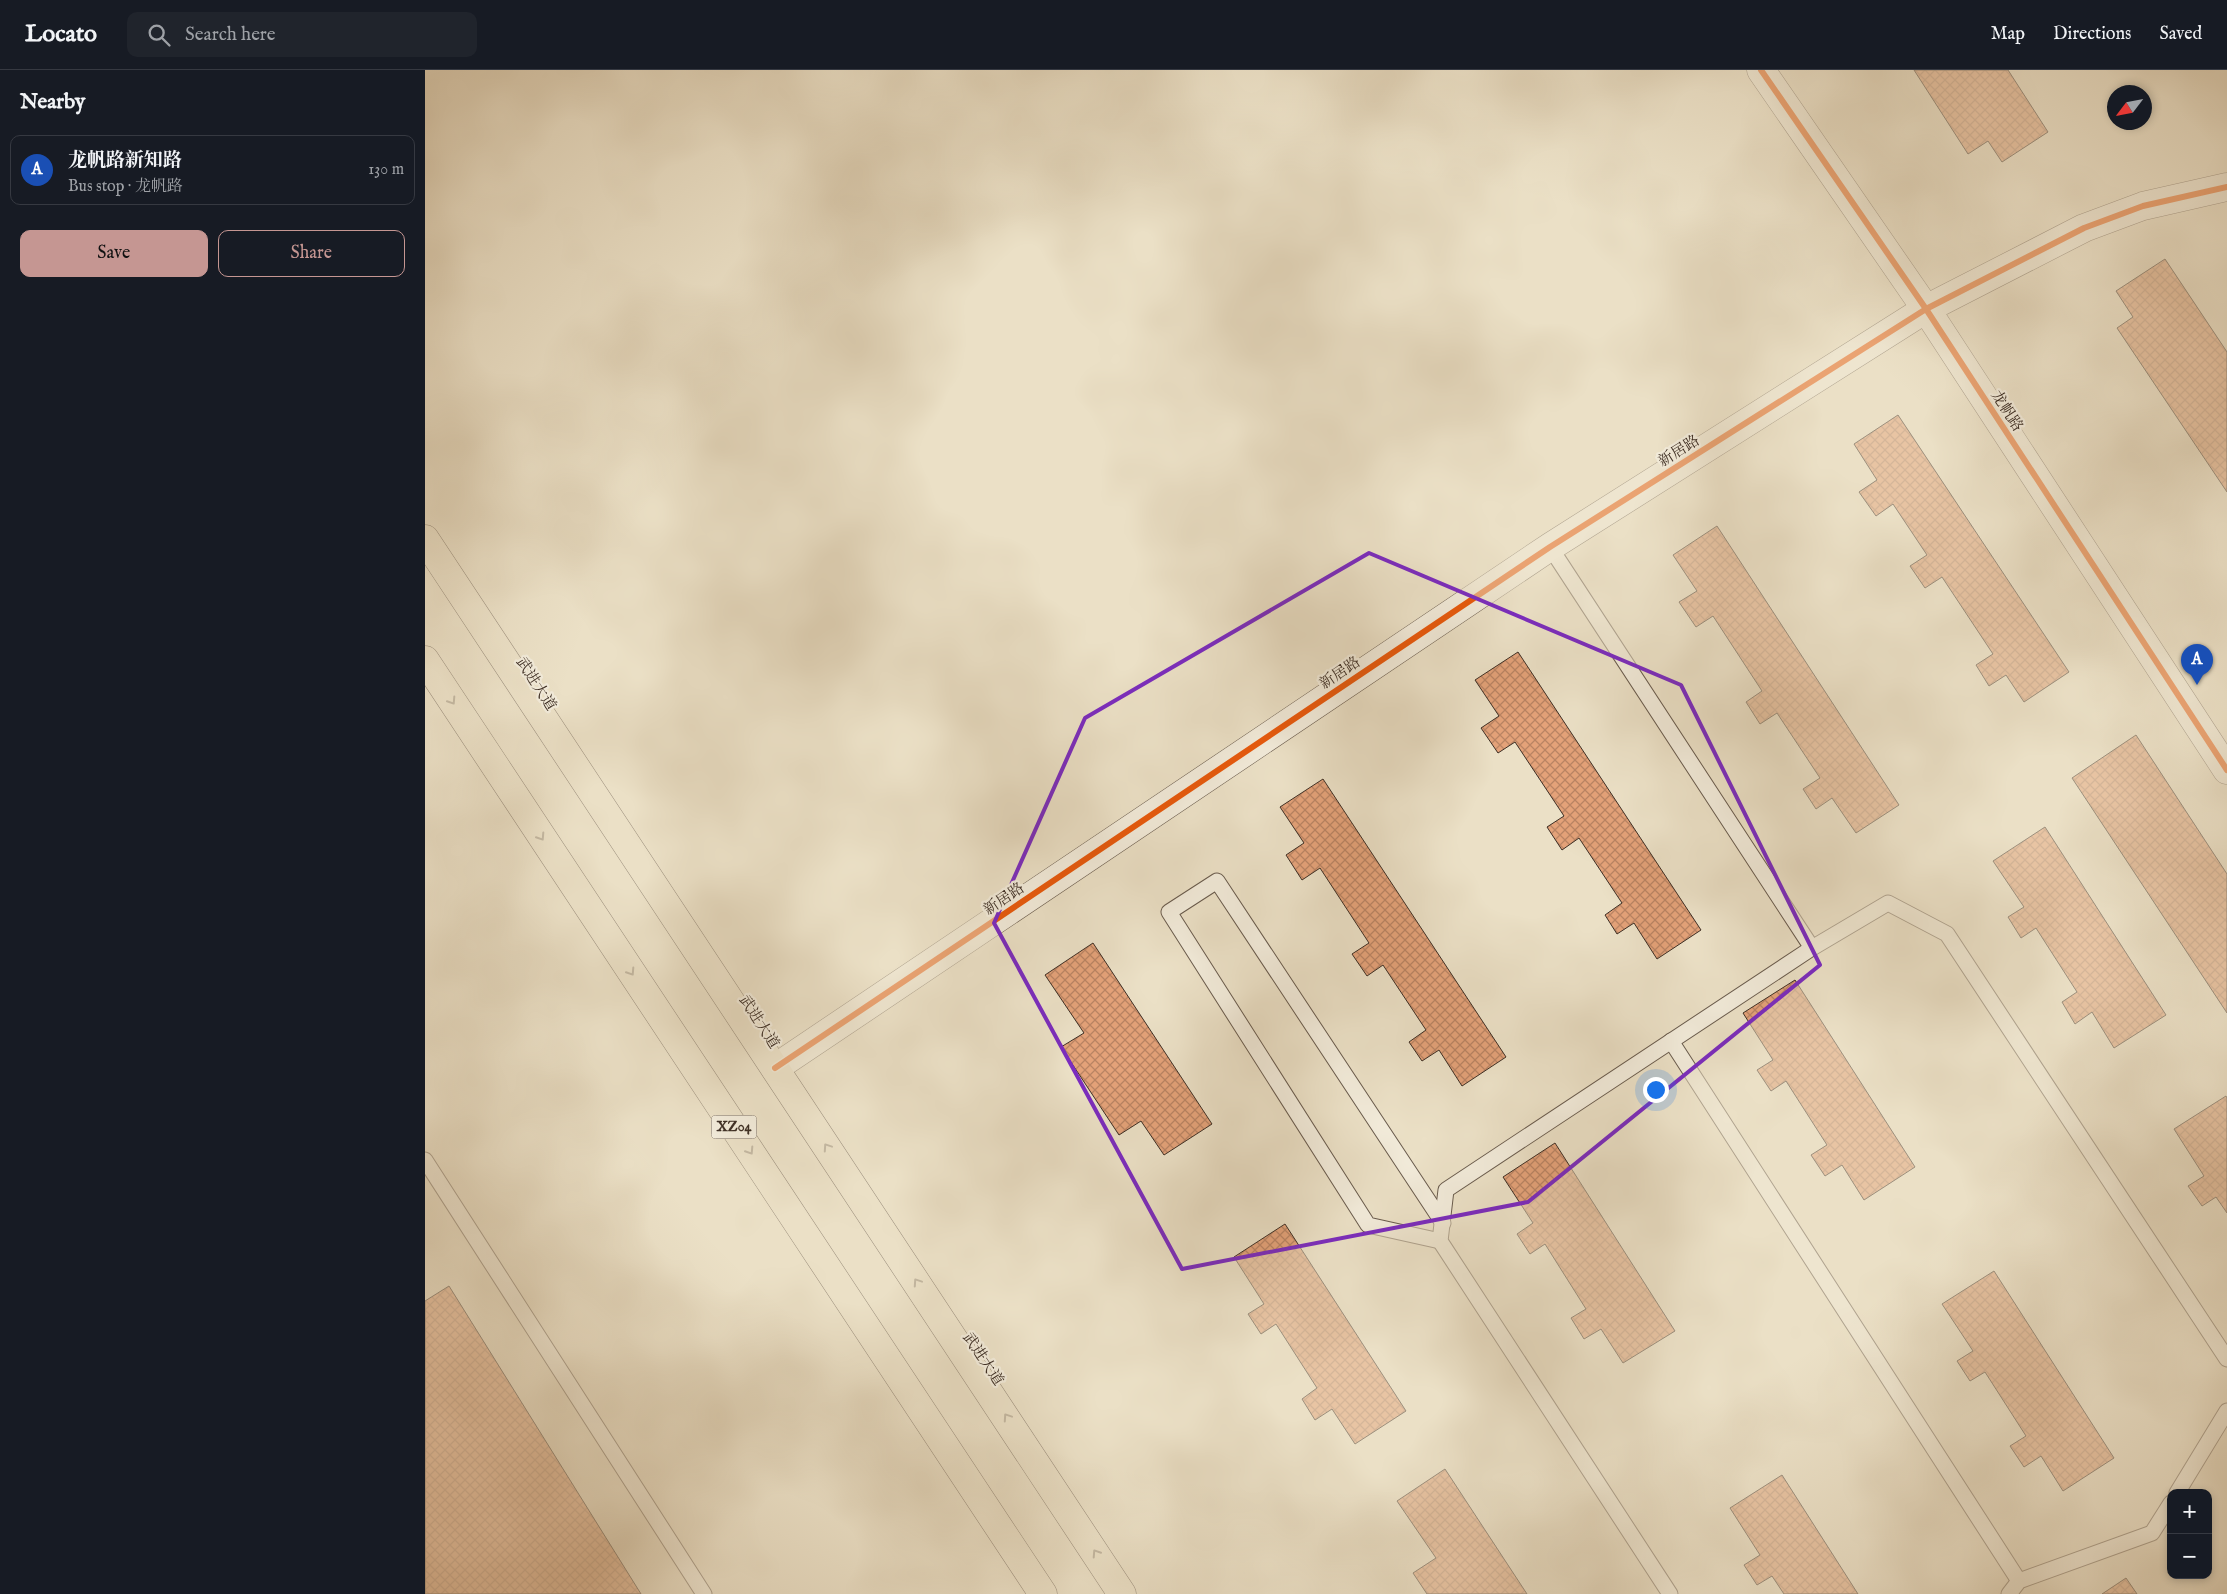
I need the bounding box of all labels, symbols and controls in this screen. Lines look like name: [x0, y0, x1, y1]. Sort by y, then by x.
search box: [127, 12, 477, 57]
text: Locato: [25, 19, 97, 50]
icon: search: [145, 21, 173, 49]
text: Search here: [185, 23, 276, 47]
text: Map: [1991, 23, 2025, 46]
text: Directions: [2053, 23, 2131, 46]
text: Saved: [2159, 23, 2202, 46]
north arrow: [2107, 85, 2152, 130]
text: Nearby: [20, 89, 85, 116]
text: 龙帆路新知路: [68, 149, 182, 173]
text: A: [32, 160, 42, 180]
text: 130 m: [368, 160, 404, 180]
text: Bus stop · 龙帆路: [68, 177, 183, 197]
button: Save: [20, 230, 208, 277]
button: Share: [218, 230, 405, 277]
street label: 龙帆路: [1987, 387, 2027, 435]
street label: 新居路: [1655, 431, 1703, 471]
pin: A: [2181, 644, 2213, 685]
street label: 新居路: [1316, 653, 1364, 693]
street label: 武进大道: [512, 654, 560, 714]
one-way arrow: [446, 695, 455, 705]
one-way arrow: [535, 831, 545, 840]
street label: 新居路: [980, 879, 1028, 919]
one-way arrow: [625, 966, 634, 976]
street label: 武进大道: [735, 992, 783, 1052]
your location: [1643, 1077, 1669, 1103]
road number: XZ04: [711, 1116, 757, 1138]
one-way arrow: [824, 1143, 833, 1152]
one-way arrow: [744, 1146, 753, 1155]
one-way arrow: [913, 1278, 923, 1287]
street label: 武进大道: [958, 1329, 1008, 1389]
one-way arrow: [1003, 1414, 1013, 1423]
map controls: [2167, 1489, 2212, 1579]
button: +: [2167, 1489, 2212, 1534]
button: −: [2167, 1534, 2212, 1579]
one-way arrow: [1093, 1550, 1102, 1559]

